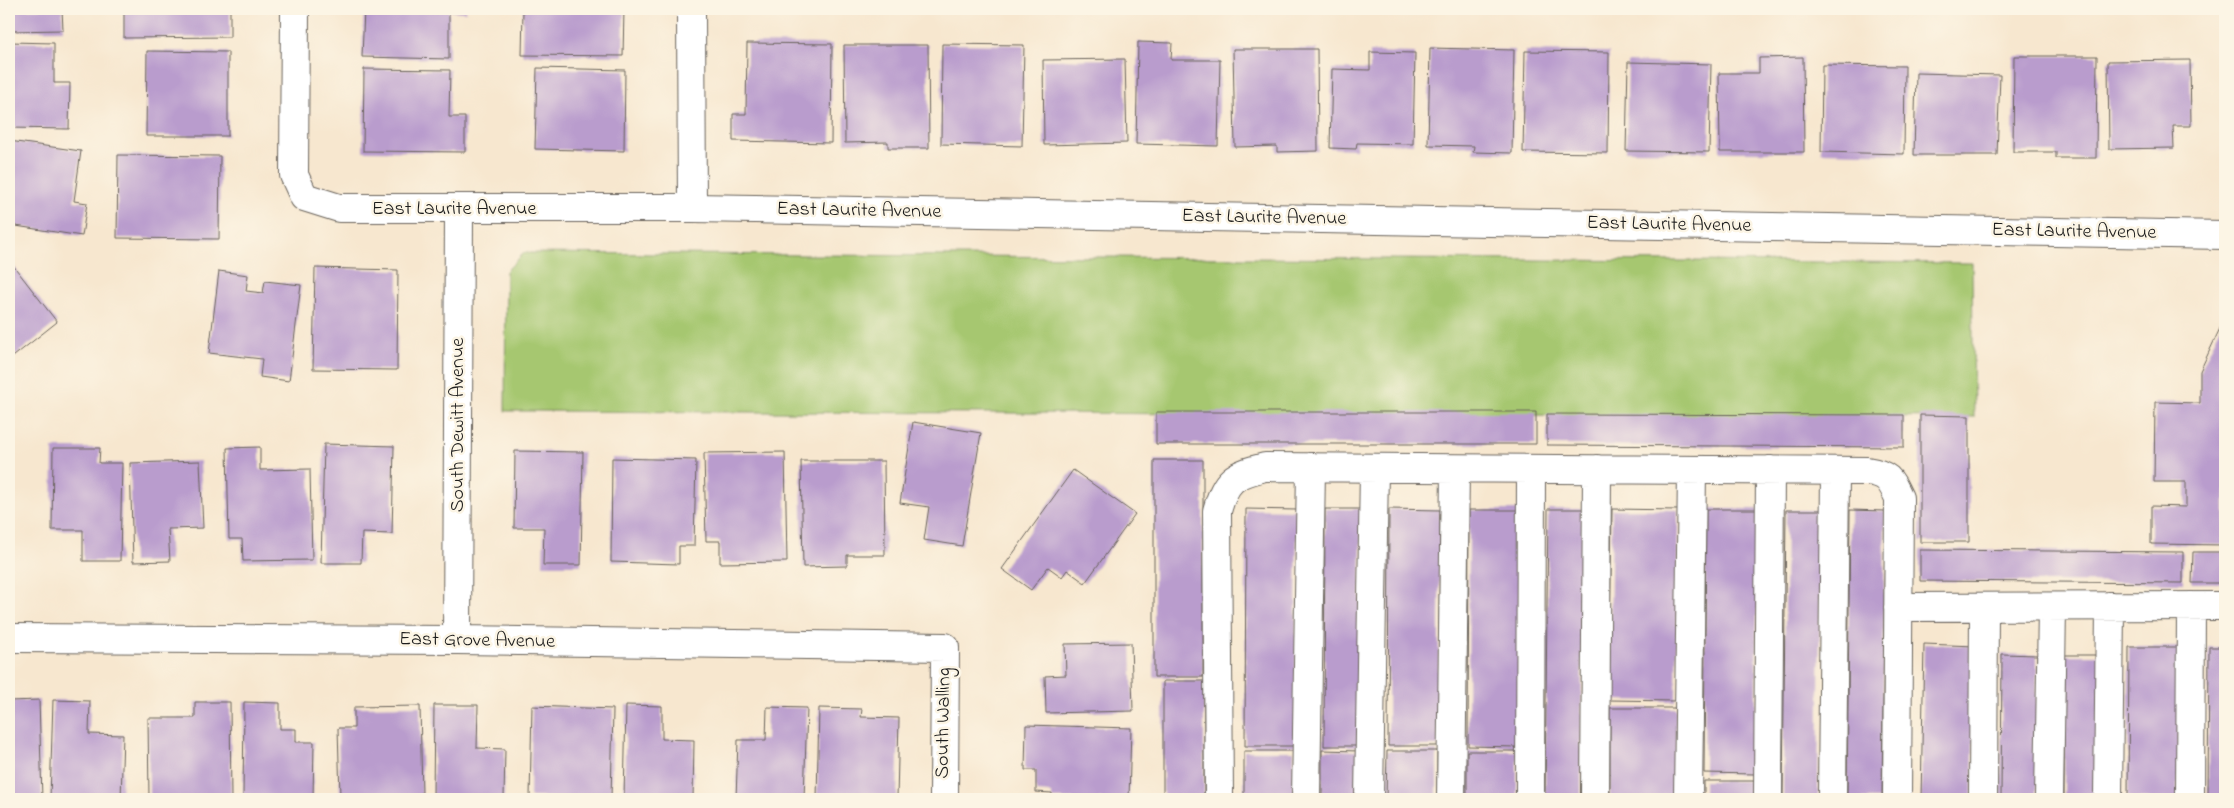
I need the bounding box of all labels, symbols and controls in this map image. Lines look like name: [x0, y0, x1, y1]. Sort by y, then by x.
street label: East Laurite Avenue: [372, 195, 536, 224]
street label: East Laurite Avenue: [776, 195, 942, 227]
street label: East Laurite Avenue: [1181, 202, 1347, 234]
street label: East Laurite Avenue: [1586, 209, 1752, 241]
street label: East Laurite Avenue: [1991, 216, 2157, 248]
street label: South Dewitt Avenue: [444, 338, 473, 512]
street label: East Grove Avenue: [399, 625, 555, 657]
street label: South Walling: [929, 667, 960, 779]

